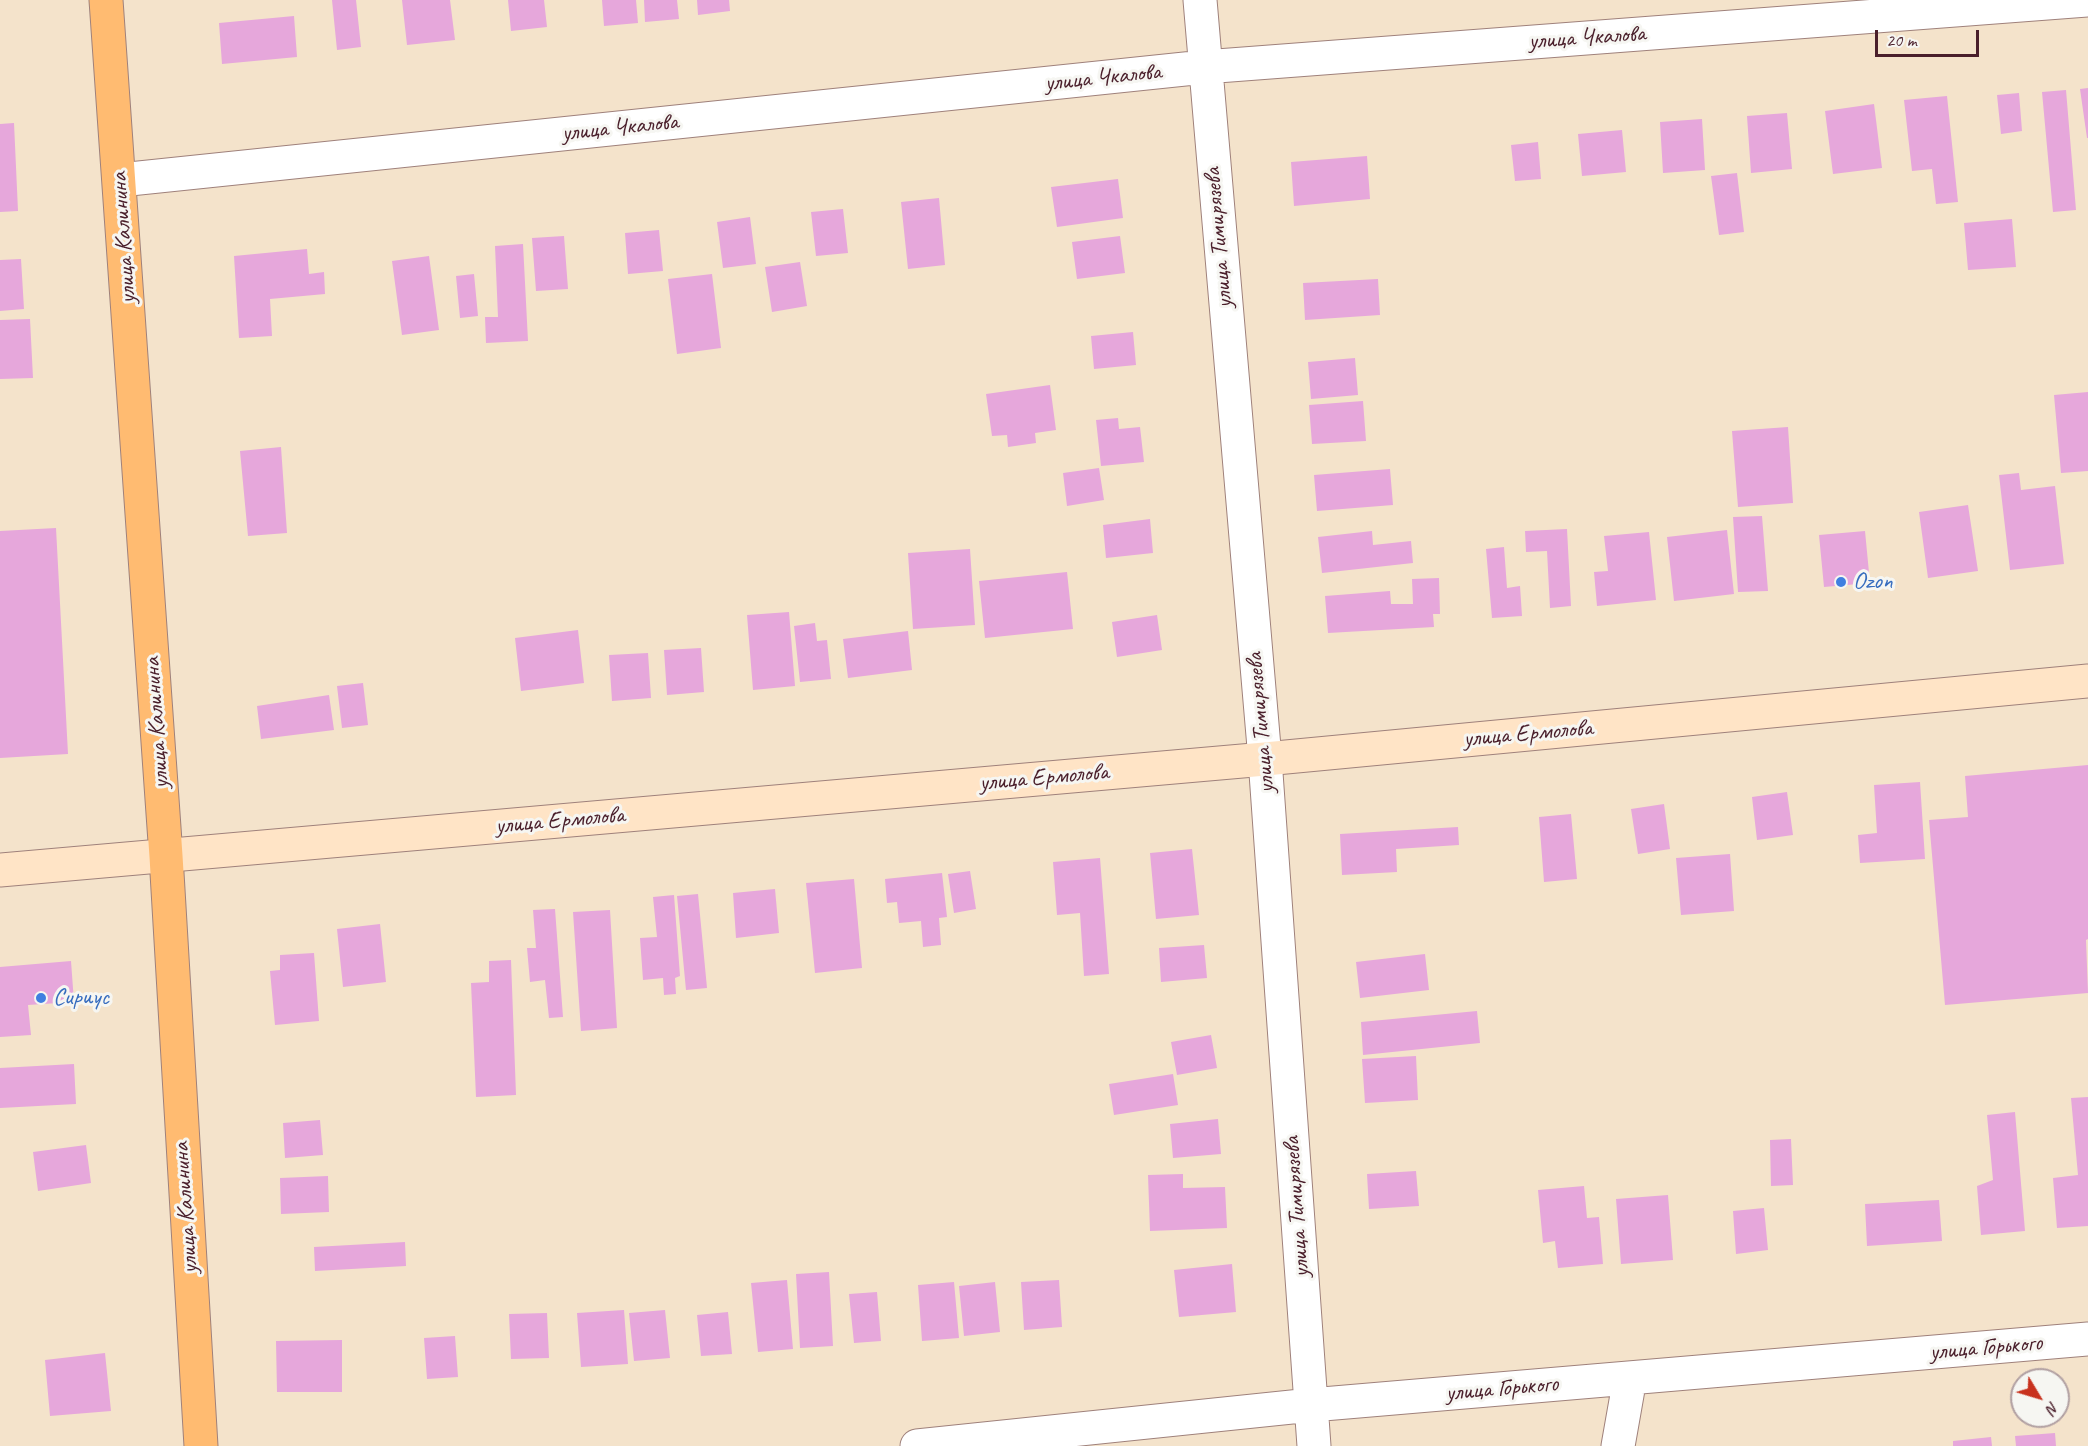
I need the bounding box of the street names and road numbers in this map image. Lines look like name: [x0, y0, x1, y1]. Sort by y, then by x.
street label: улица Чкалова: [1528, 20, 1646, 56]
street label: улица Чкалова: [1043, 58, 1163, 98]
street label: улица Чкалова: [560, 108, 680, 148]
street label: улица Тимирязева: [1198, 166, 1240, 310]
street label: улица Калинина: [105, 171, 143, 305]
street label: улица Тимирязева: [1240, 651, 1282, 795]
street label: улица Калинина: [138, 656, 176, 790]
street label: улица Ермолова: [1462, 714, 1594, 754]
street label: улица Ермолова: [978, 758, 1110, 798]
street label: улица Ермолова: [494, 801, 626, 841]
street label: улица Тимирязева: [1278, 1136, 1316, 1278]
street label: улица Калинина: [167, 1141, 205, 1275]
street label: улица Горького: [1929, 1329, 2043, 1367]
street label: улица Горького: [1445, 1370, 1559, 1408]

